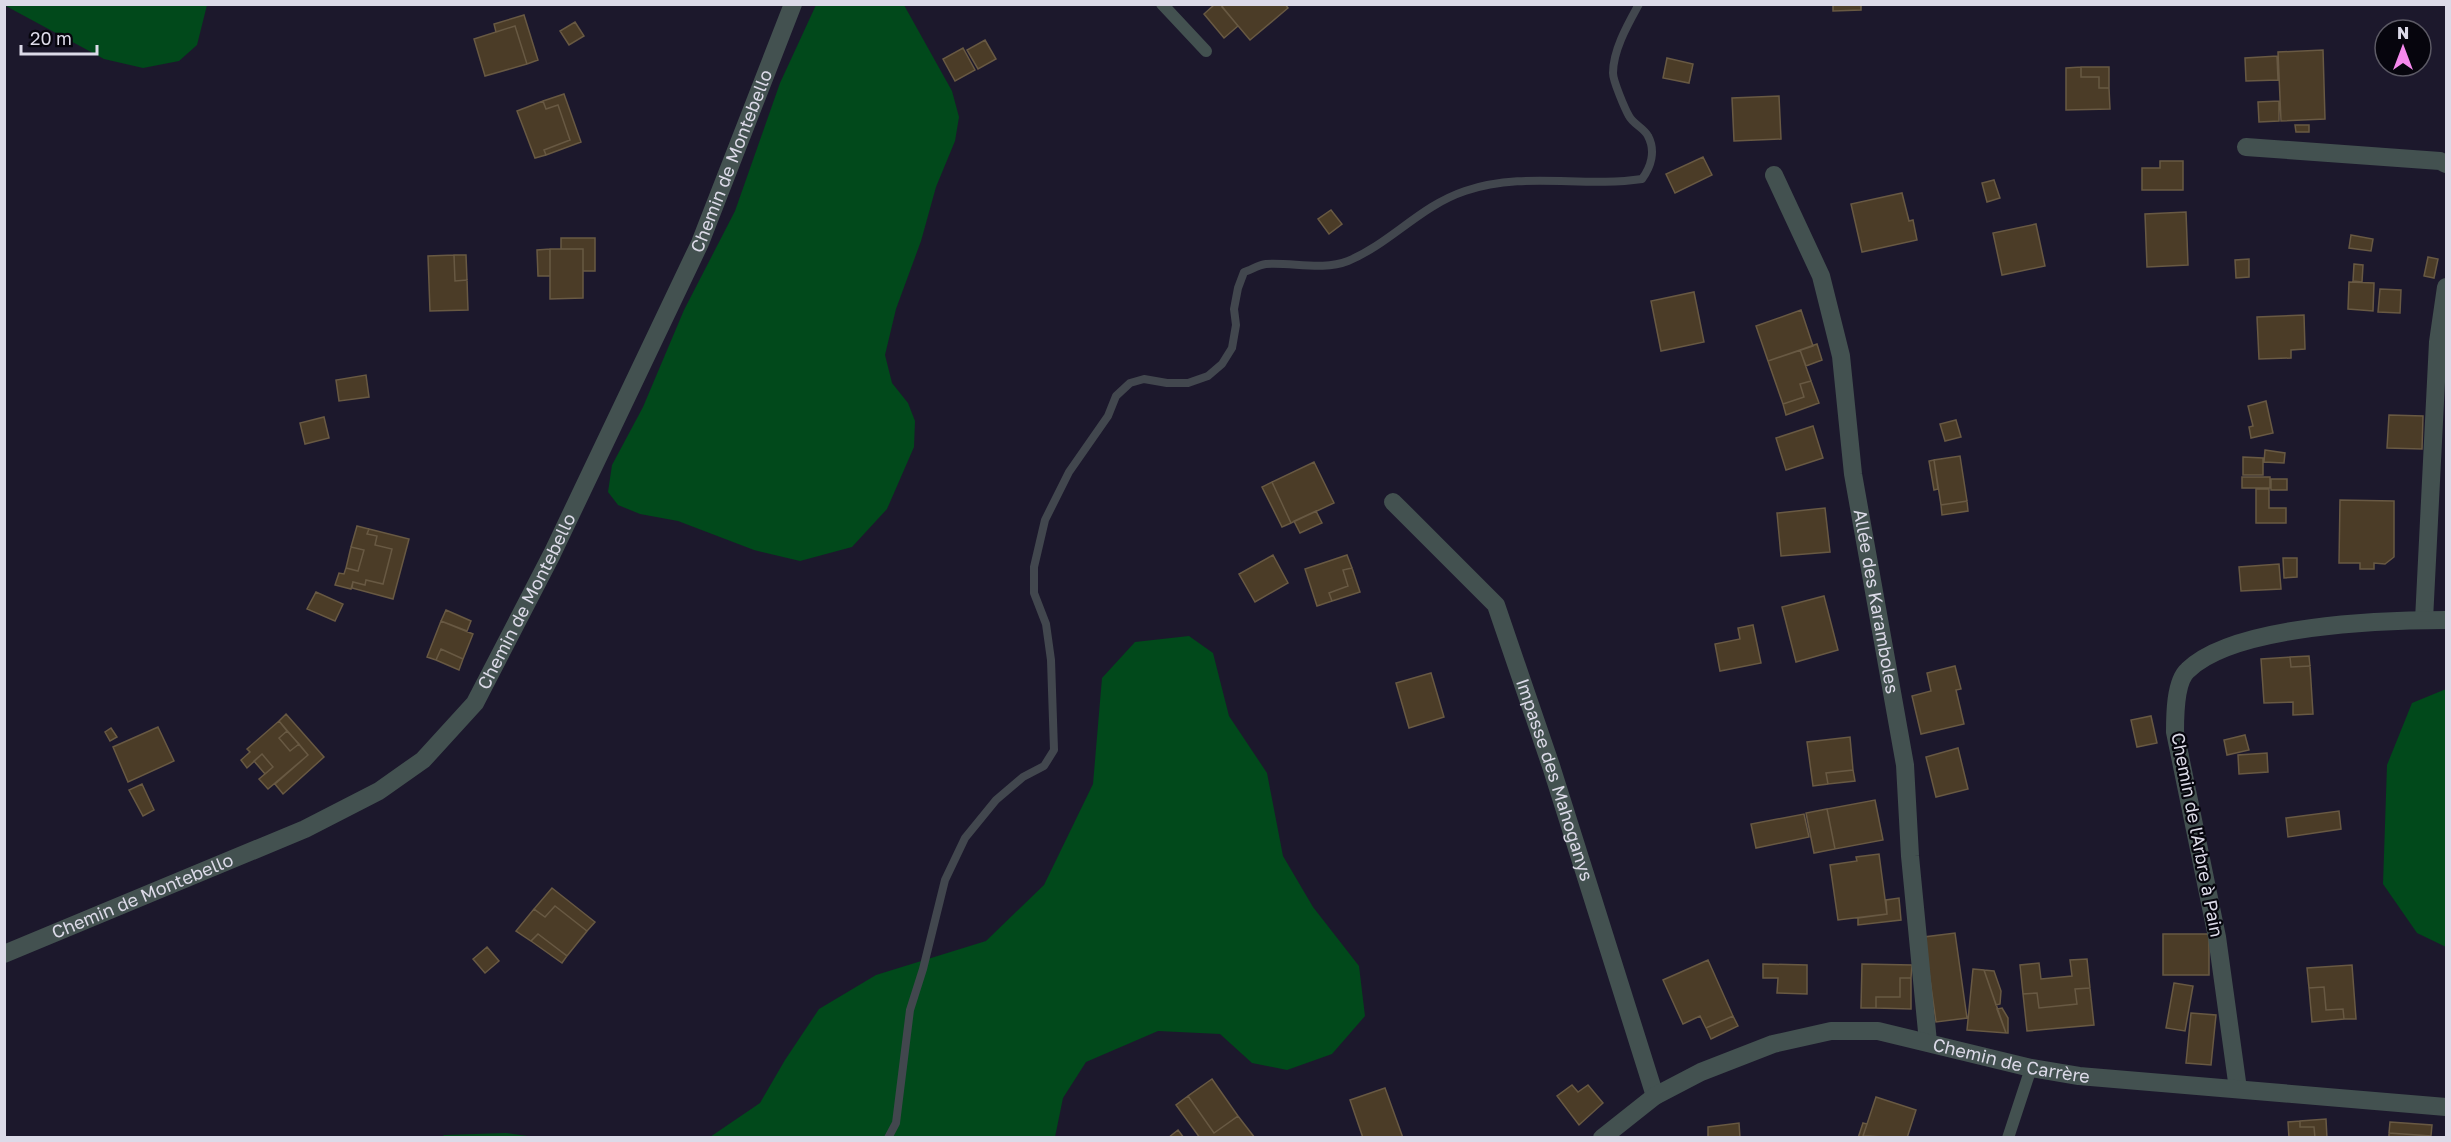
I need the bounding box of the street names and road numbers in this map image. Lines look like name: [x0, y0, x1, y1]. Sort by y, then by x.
street label: Chemin de Montebello: [685, 66, 776, 256]
street label: Allée des Karamboles: [1850, 507, 1904, 695]
street label: Chemin de Montebello: [472, 510, 580, 693]
street label: Impasse des Mahoganys: [1512, 675, 1599, 883]
street label: Chemin de l'Arbre à Pain: [2167, 731, 2229, 939]
street label: Chemin de Montebello: [48, 848, 236, 943]
street label: Chemin de Carrère: [1931, 1033, 2091, 1087]

